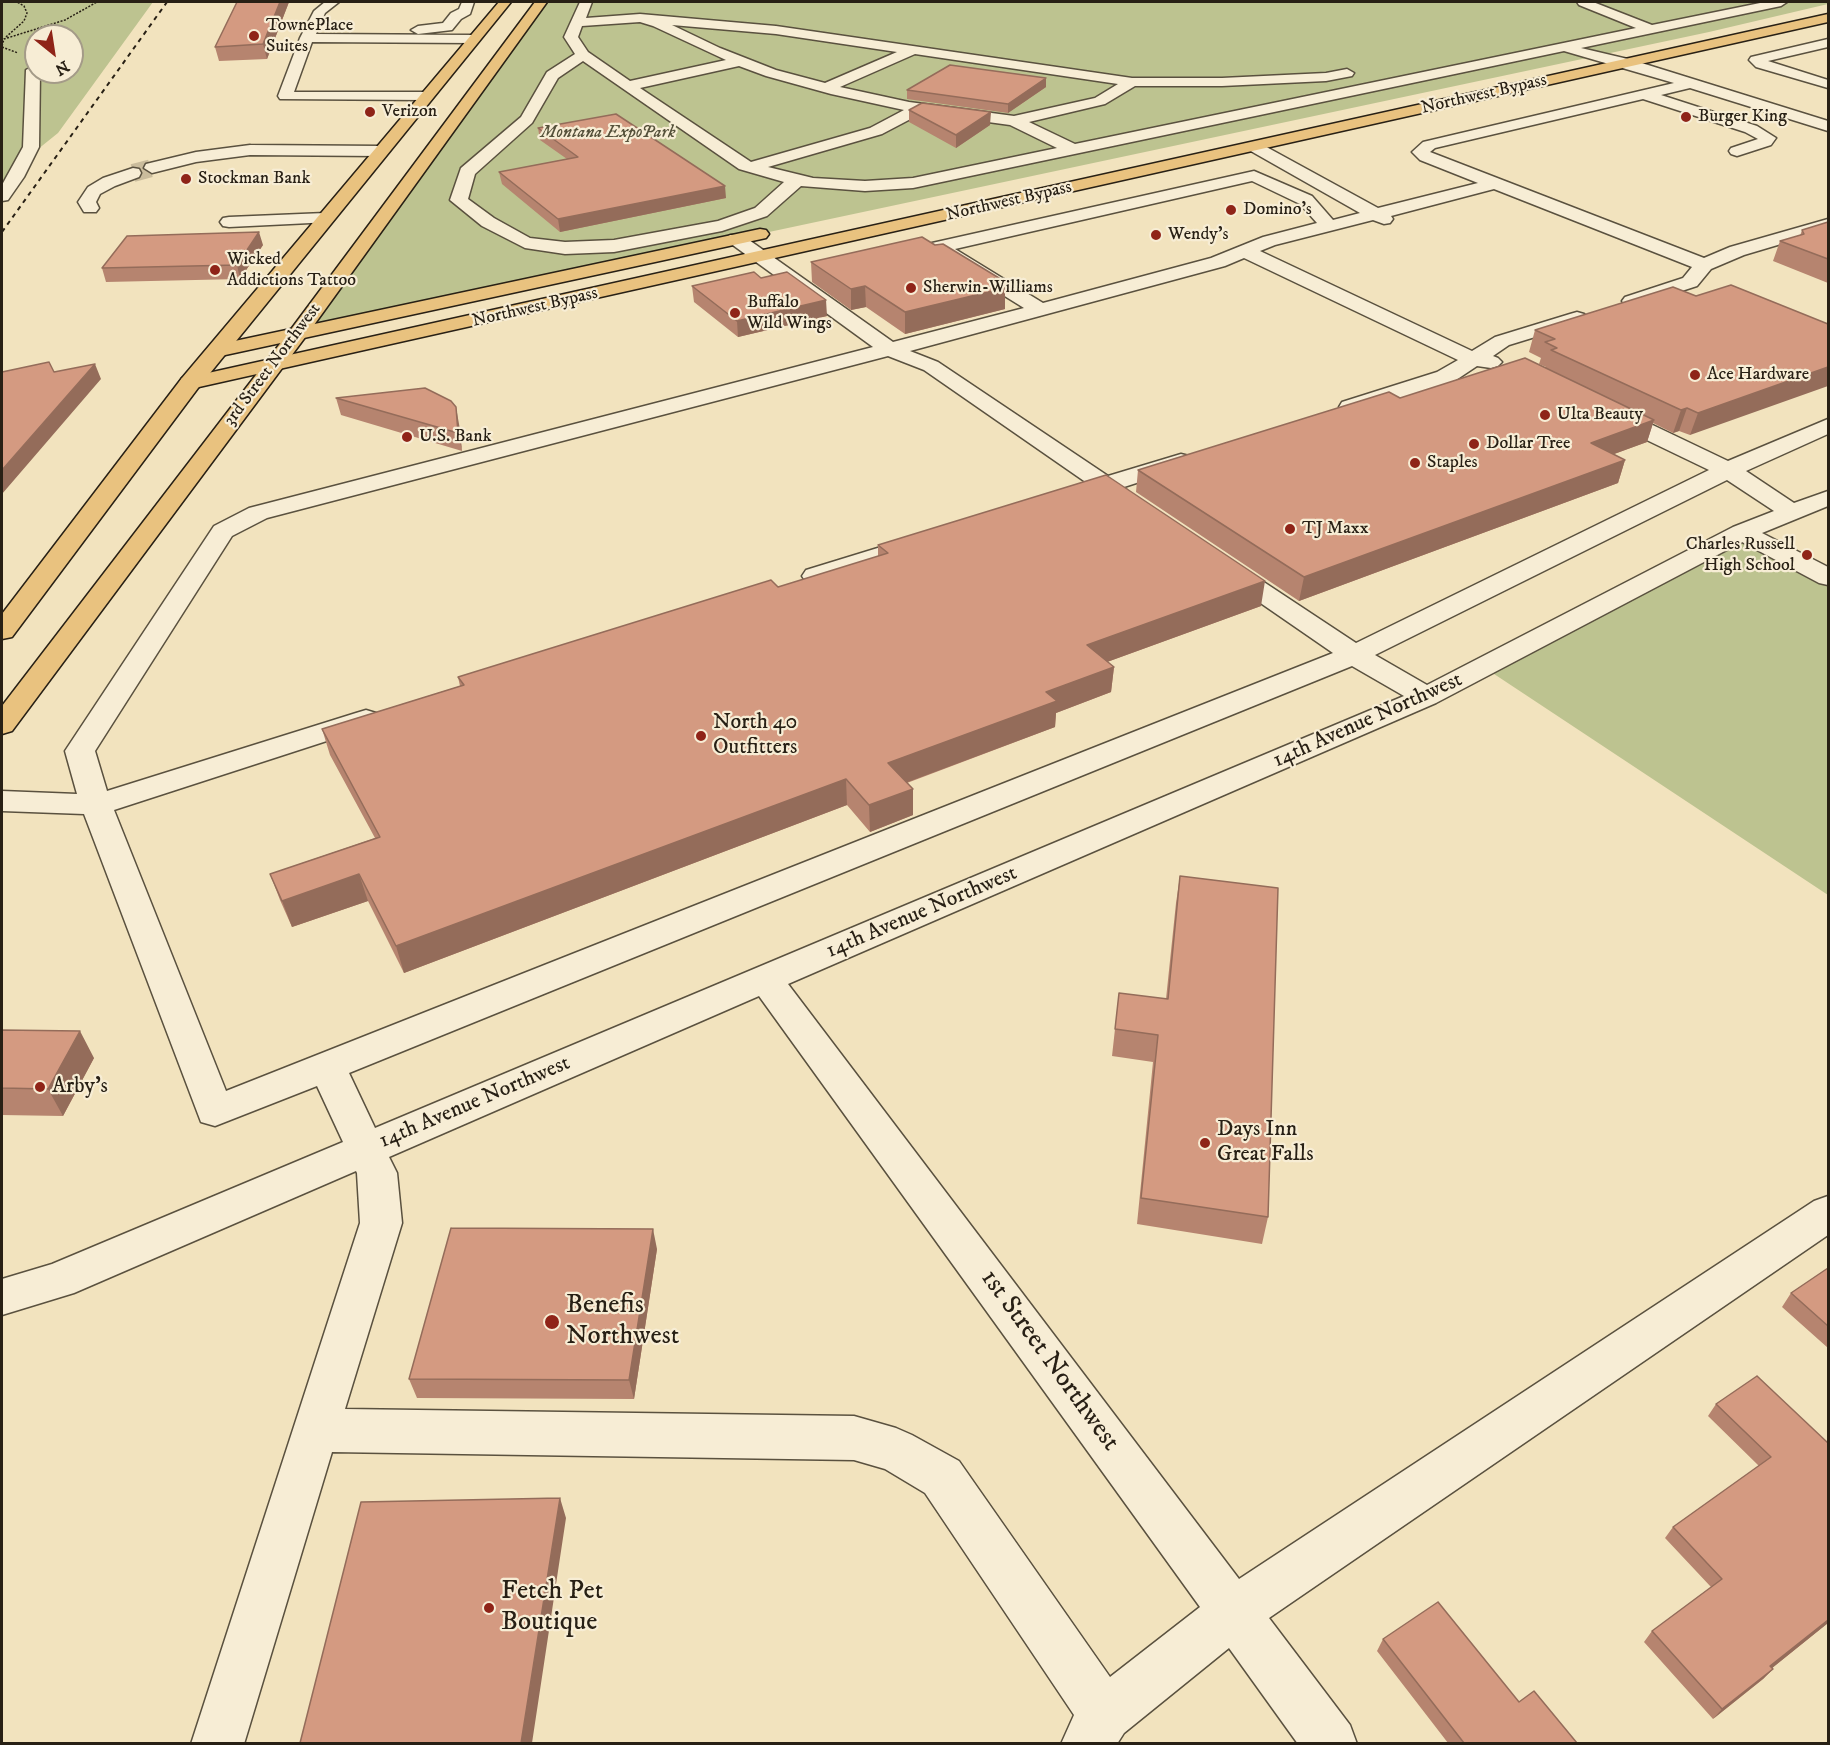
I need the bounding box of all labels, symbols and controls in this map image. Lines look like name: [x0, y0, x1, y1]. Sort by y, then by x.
place label: TownePlace Suites: [266, 15, 353, 57]
north arrow: [24, 24, 84, 84]
marker: TownePlace Suites: [247, 29, 261, 43]
text: N: [51, 56, 73, 80]
street label: Northwest Bypass: [1419, 70, 1549, 120]
place label: Verizon: [382, 101, 437, 123]
marker: Verizon: [363, 105, 377, 119]
place label: Burger King: [1698, 106, 1787, 128]
marker: Burger King: [1679, 110, 1693, 124]
park label: Montana ExpoPark: [541, 122, 675, 144]
place label: Stockman Bank: [198, 168, 310, 190]
marker: Stockman Bank: [179, 172, 193, 186]
street label: Northwest Bypass: [944, 177, 1074, 227]
place label: Domino's: [1243, 199, 1312, 221]
marker: Domino's: [1224, 203, 1238, 217]
place label: Wendy's: [1168, 224, 1228, 246]
marker: Wendy's: [1149, 228, 1163, 242]
place label: Wicked Addictions Tattoo: [227, 249, 356, 292]
marker: Wicked Addictions Tattoo: [208, 263, 222, 277]
place label: Sherwin-Williams: [923, 277, 1053, 299]
marker: Sherwin-Williams: [904, 281, 918, 295]
street label: Northwest Bypass: [470, 283, 600, 333]
place label: Buffalo Wild Wings: [747, 292, 832, 334]
street label: 3rd Street Northwest: [220, 299, 326, 431]
marker: Buffalo Wild Wings: [728, 306, 742, 320]
place label: Ace Hardware: [1707, 364, 1809, 386]
marker: Ace Hardware: [1688, 368, 1702, 382]
place label: Ulta Beauty: [1557, 404, 1643, 426]
marker: Ulta Beauty: [1538, 408, 1552, 422]
place label: U.S. Bank: [419, 426, 492, 448]
marker: U.S. Bank: [400, 430, 414, 444]
place label: Dollar Tree: [1486, 433, 1570, 455]
marker: Dollar Tree: [1467, 437, 1481, 451]
place label: Staples: [1427, 452, 1478, 474]
marker: Staples: [1408, 456, 1422, 470]
place label: TJ Maxx: [1302, 518, 1369, 540]
marker: TJ Maxx: [1283, 522, 1297, 536]
place label: Charles Russell High School: [1686, 534, 1795, 576]
marker: Charles Russell High School: [1800, 548, 1814, 562]
street label: 14th Avenue Northwest: [1269, 667, 1467, 775]
place label: North 40 Outfitters: [713, 710, 797, 762]
marker: North 40 Outfitters: [694, 729, 708, 743]
street label: 14th Avenue Northwest: [823, 861, 1021, 965]
street label: 14th Avenue Northwest: [376, 1051, 574, 1155]
place label: Arby's: [52, 1074, 108, 1100]
marker: Arby's: [33, 1080, 47, 1094]
place label: Days Inn Great Falls: [1217, 1117, 1314, 1168]
marker: Days Inn Great Falls: [1198, 1136, 1212, 1150]
street label: 1st Street Northwest: [972, 1264, 1126, 1458]
place label: Benefis Northwest: [566, 1290, 679, 1353]
marker: Benefis Northwest: [543, 1313, 561, 1331]
place label: Fetch Pet Boutique: [501, 1576, 603, 1639]
marker: Fetch Pet Boutique: [482, 1601, 496, 1615]

